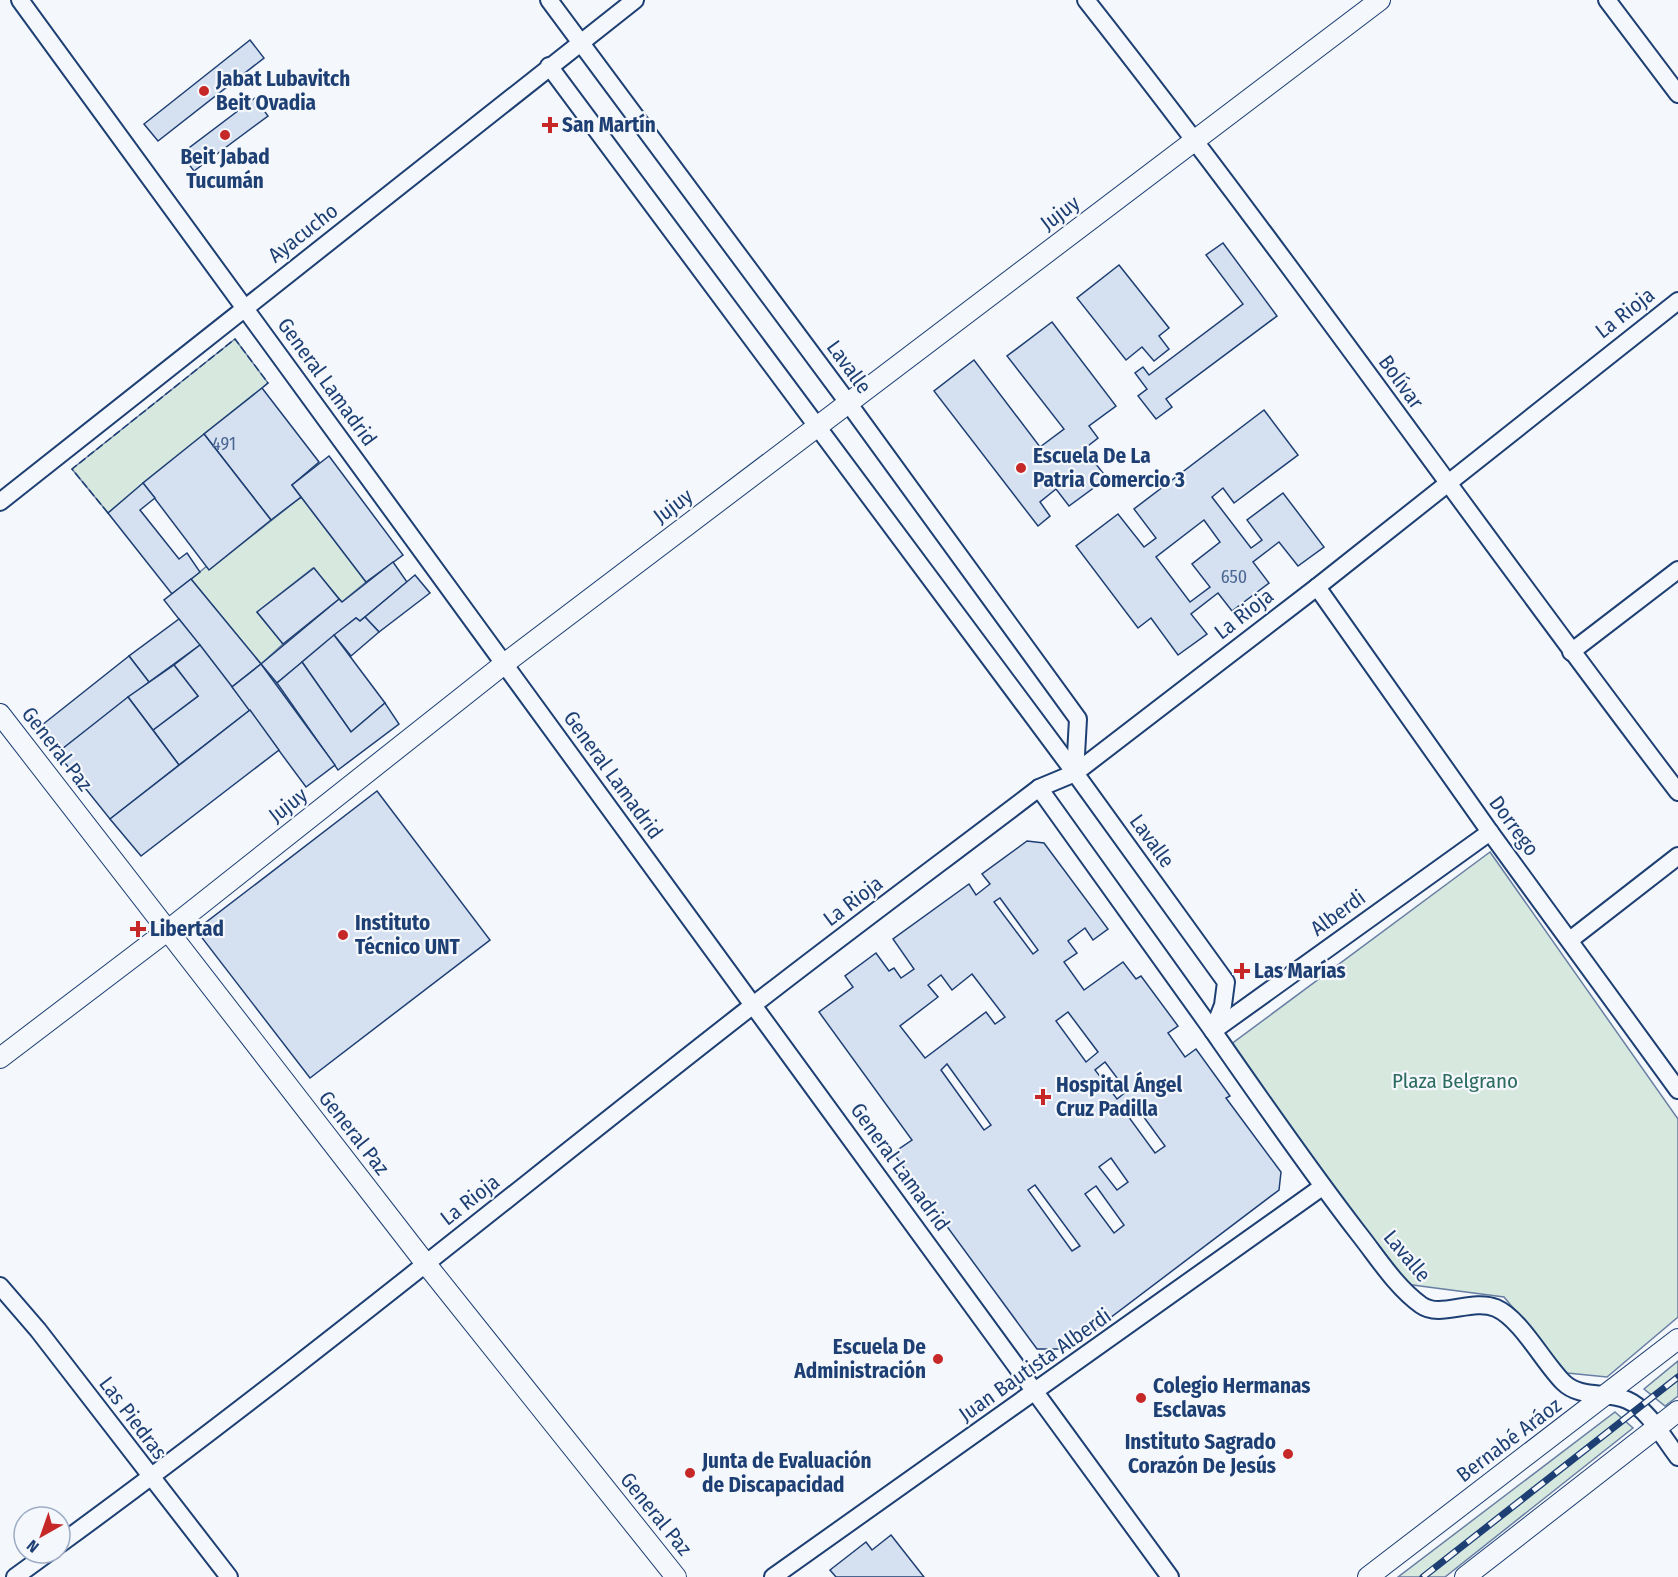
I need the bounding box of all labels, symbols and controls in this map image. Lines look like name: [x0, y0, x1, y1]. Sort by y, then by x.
place label: Jabat Lubavitch Beit Ovadia: [215, 66, 350, 116]
marker: Jabat Lubavitch Beit Ovadia: [197, 84, 211, 98]
place label: San Martín: [562, 112, 656, 138]
marker: San Martín: [543, 118, 557, 132]
marker: Beit Jabad Tucumán: [218, 128, 232, 142]
place label: Beit Jabad Tucumán: [180, 144, 270, 194]
street label: Jujuy: [1035, 189, 1085, 236]
street label: Ayacucho: [263, 198, 343, 268]
street label: La Rioja: [1590, 282, 1660, 344]
street label: General Lamadrid: [272, 313, 382, 451]
street label: Lavalle: [821, 335, 877, 399]
street label: Bolívar: [1373, 350, 1430, 414]
house number: 491: [212, 433, 236, 455]
place label: Escuela De La Patria Comercio 3: [1033, 443, 1185, 493]
marker: Escuela De La Patria Comercio 3: [1014, 461, 1028, 475]
street label: Jujuy: [648, 482, 698, 529]
house number: 650: [1221, 566, 1247, 588]
street label: La Rioja: [1209, 583, 1279, 645]
street label: General Paz: [16, 702, 98, 796]
street label: General Lamadrid: [558, 706, 668, 844]
street label: Jujuy: [263, 781, 313, 828]
street label: Dorrego: [1483, 791, 1545, 861]
street label: Lavalle: [1124, 809, 1180, 873]
street label: La Rioja: [818, 870, 888, 932]
street label: Alberdi: [1306, 884, 1370, 942]
place label: Instituto Técnico UNT: [355, 910, 461, 960]
place label: Libertad: [150, 916, 224, 942]
marker: Libertad: [131, 922, 145, 936]
marker: Instituto Técnico UNT: [336, 928, 350, 942]
place label: Las Marías: [1254, 958, 1346, 984]
marker: Las Marías: [1235, 964, 1249, 978]
park label: Plaza Belgrano: [1392, 1068, 1518, 1094]
place label: Hospital Ángel Cruz Padilla: [1056, 1071, 1182, 1122]
street label: General Paz: [313, 1086, 395, 1180]
marker: Hospital Ángel Cruz Padilla: [1034, 1088, 1052, 1106]
street label: General Lamadrid: [845, 1098, 955, 1236]
street label: La Rioja: [435, 1169, 505, 1231]
street label: Lavalle: [1378, 1225, 1436, 1287]
street label: Juan Bautista Alberdi: [954, 1303, 1116, 1427]
place label: Escuela De Administración: [793, 1334, 926, 1384]
marker: Escuela De Administración: [931, 1352, 945, 1366]
street label: Las Piedras: [93, 1371, 173, 1465]
place label: Colegio Hermanas Esclavas: [1153, 1373, 1311, 1423]
marker: Colegio Hermanas Esclavas: [1134, 1391, 1148, 1405]
street label: Bernabé Aráoz: [1452, 1392, 1566, 1488]
place label: Instituto Sagrado Corazón De Jesús: [1125, 1429, 1276, 1479]
marker: Instituto Sagrado Corazón De Jesús: [1281, 1447, 1295, 1461]
place label: Junta de Evaluación de Discapacidad: [701, 1448, 872, 1498]
marker: Junta de Evaluación de Discapacidad: [683, 1466, 697, 1480]
street label: General Paz: [615, 1467, 697, 1561]
north arrow: [12, 1505, 72, 1565]
text: N: [23, 1536, 42, 1556]

